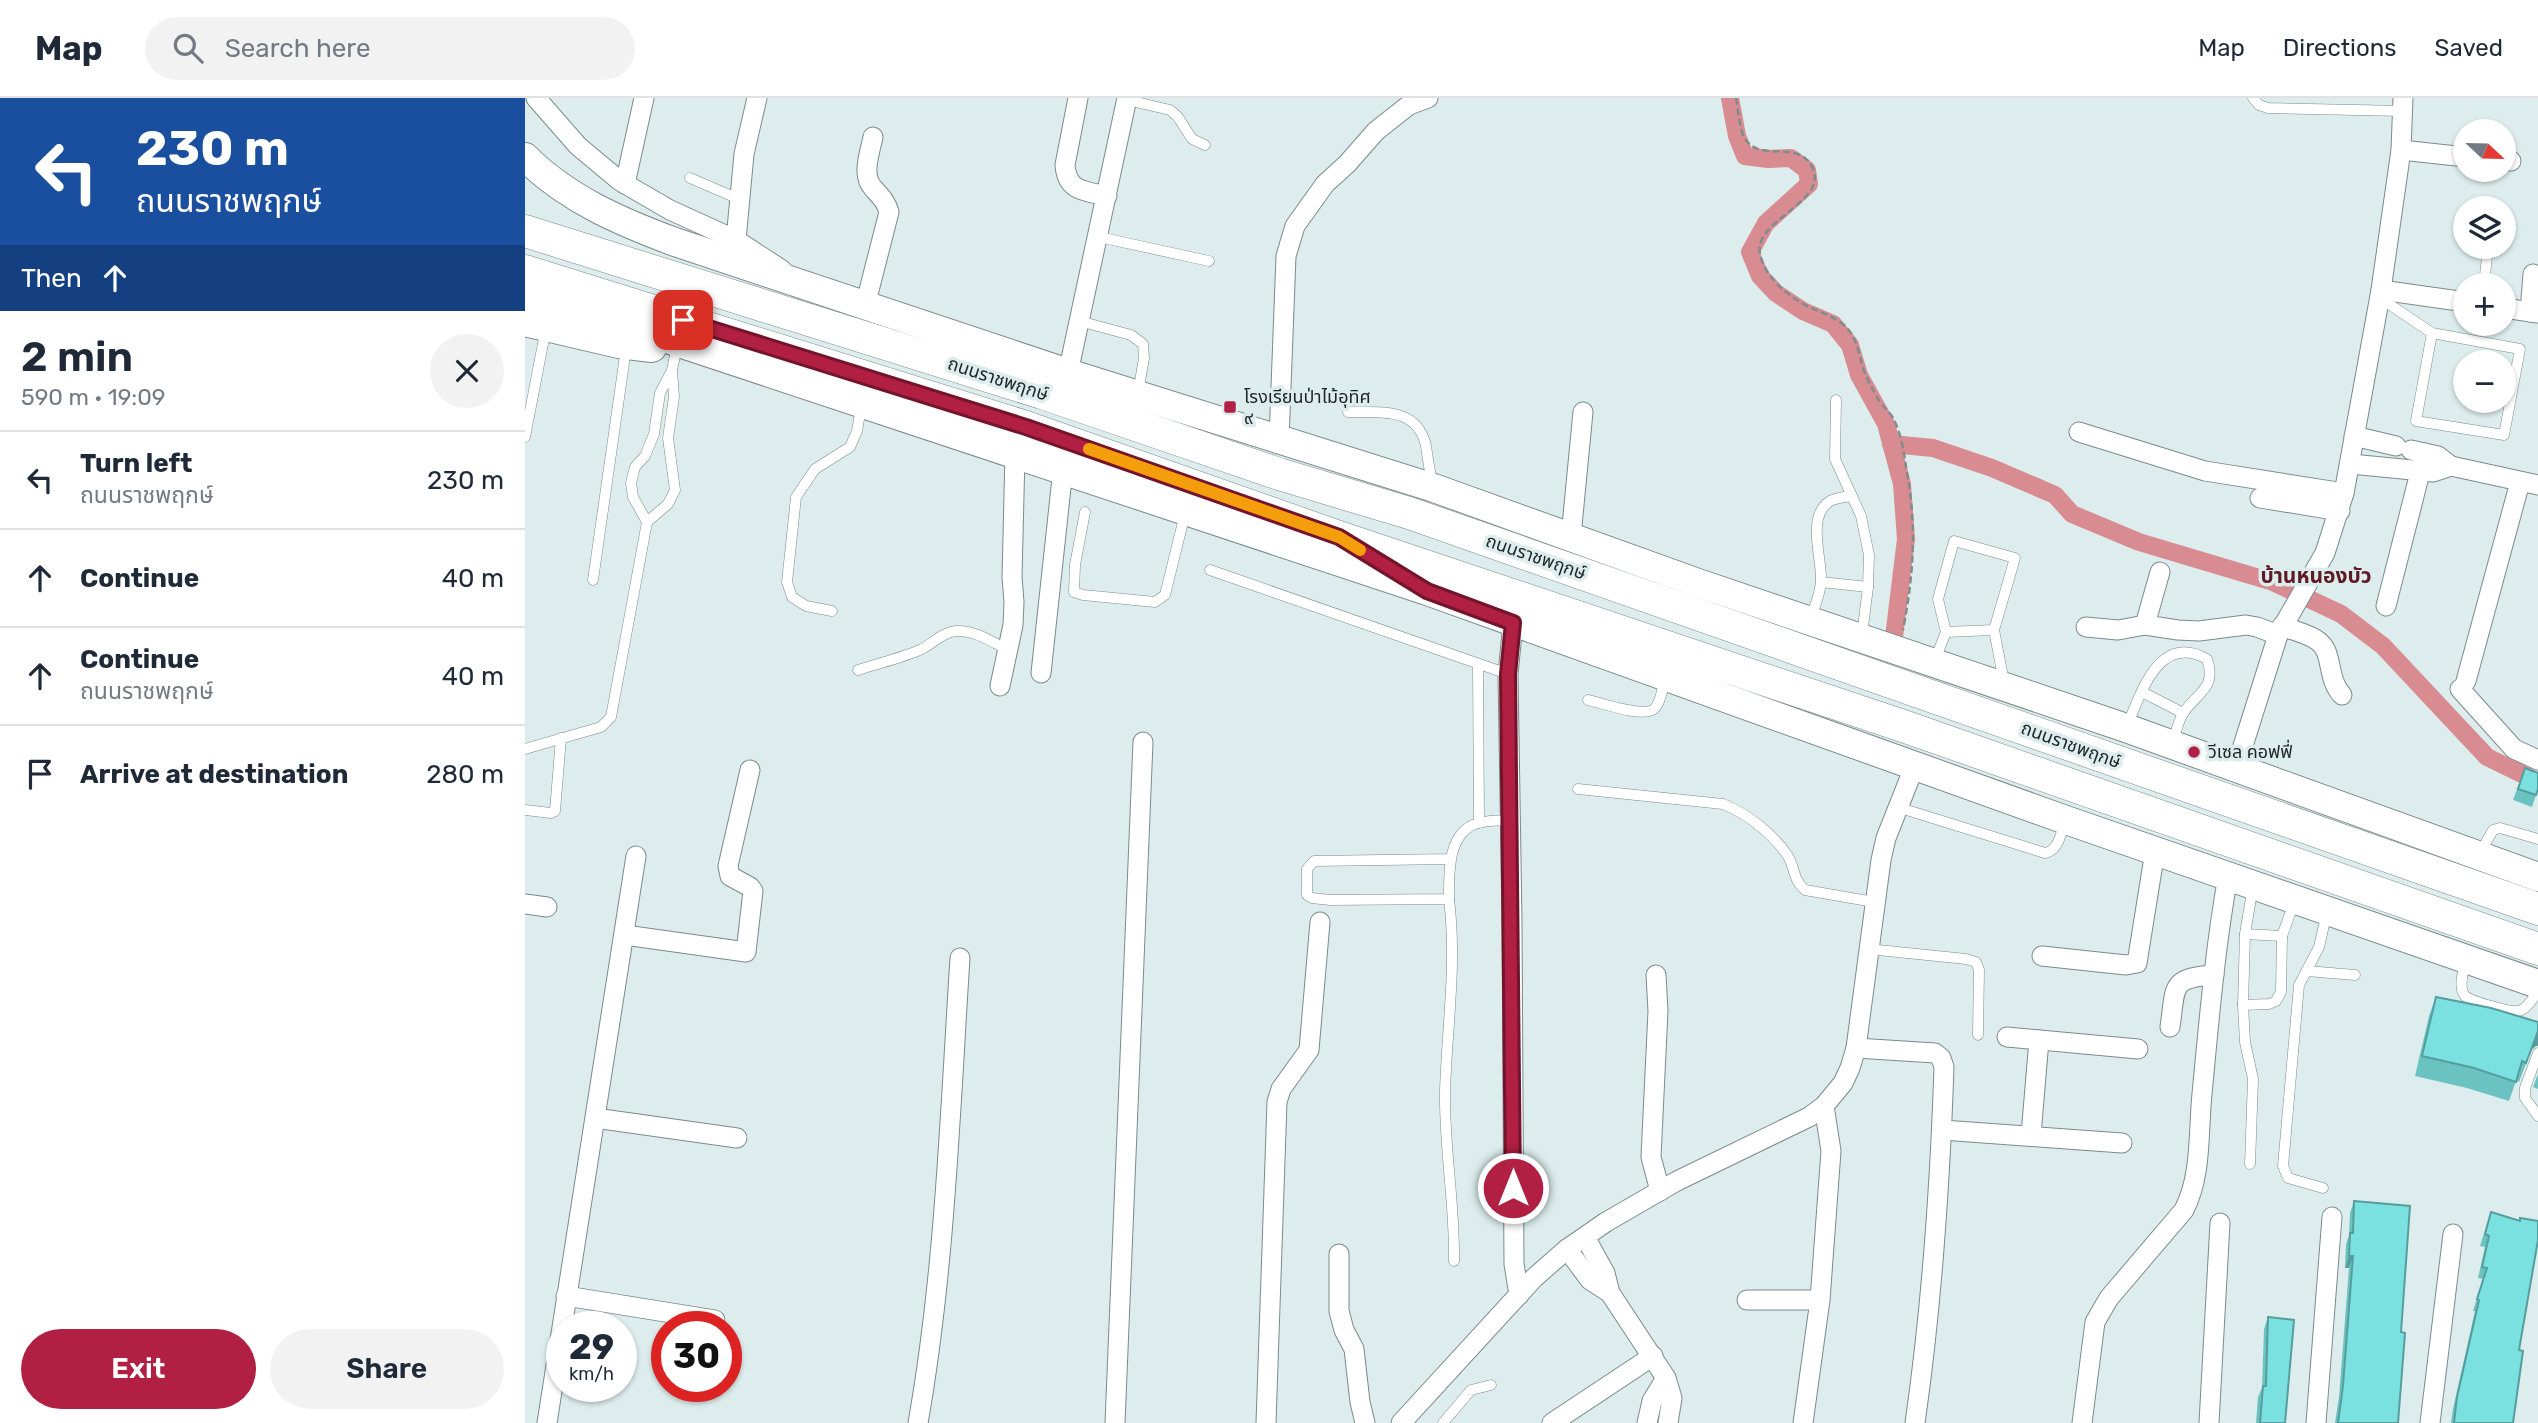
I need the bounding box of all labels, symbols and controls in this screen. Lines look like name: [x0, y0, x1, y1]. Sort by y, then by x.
search box: [145, 17, 635, 80]
text: Map: [35, 29, 103, 68]
icon: search: [169, 29, 207, 67]
text: Search here: [225, 33, 370, 64]
text: Map: [2198, 34, 2245, 62]
text: Directions: [2283, 34, 2396, 62]
text: Saved: [2434, 34, 2503, 62]
text: 230 m: [136, 119, 289, 177]
north arrow: [2453, 119, 2517, 182]
map controls: [2453, 119, 2516, 413]
icon: left: [21, 126, 112, 217]
text: ถนนราชพฤกษ์: [136, 182, 322, 220]
button: layers: [2453, 196, 2516, 259]
icon: ahead: [96, 259, 134, 297]
text: Then: [21, 263, 82, 294]
button: +: [2453, 273, 2516, 336]
pin: [653, 290, 713, 350]
icon: arrive: [664, 301, 702, 339]
text: 2 min: [21, 332, 133, 382]
button: close: [430, 334, 504, 408]
button: −: [2453, 350, 2516, 413]
street label: ถนนราชพฤกษ์: [945, 352, 1051, 406]
text: 590 m · 19:09: [21, 383, 165, 411]
place label: โรงเรียนป่าไม้อุทิศ ๙: [1244, 386, 1371, 429]
marker: โรงเรียนป่าไม้อุทิศ ๙: [1222, 399, 1238, 415]
text: Turn left: [80, 448, 192, 479]
icon: left: [21, 461, 59, 499]
text: 230 m: [427, 465, 504, 496]
text: ถนนราชพฤกษ์: [80, 481, 214, 509]
street label: ถนนราชพฤกษ์: [1483, 530, 1589, 584]
icon: ahead: [21, 559, 59, 597]
text: Continue: [80, 563, 199, 594]
text: 40 m: [442, 563, 504, 594]
district label: บ้านหนองบัว: [2260, 563, 2372, 588]
text: Continue: [80, 644, 199, 675]
icon: ahead: [21, 657, 59, 695]
text: 40 m: [442, 661, 504, 692]
text: ถนนราชพฤกษ์: [80, 677, 214, 705]
street label: ถนนราชพฤกษ์: [2018, 717, 2124, 773]
place label: วีเซล คอฟฟี่: [2207, 739, 2293, 763]
marker: วีเซล คอฟฟี่: [2186, 744, 2202, 760]
icon: arrive: [21, 755, 59, 793]
text: Arrive at destination: [80, 759, 348, 790]
text: 280 m: [426, 759, 504, 790]
position arrow: [1476, 1151, 1550, 1225]
speed limit sign: 30: [651, 1311, 742, 1402]
text: 29: [569, 1326, 614, 1368]
button: Exit: [21, 1329, 256, 1409]
button: Share: [270, 1329, 504, 1409]
text: km/h: [569, 1363, 614, 1385]

